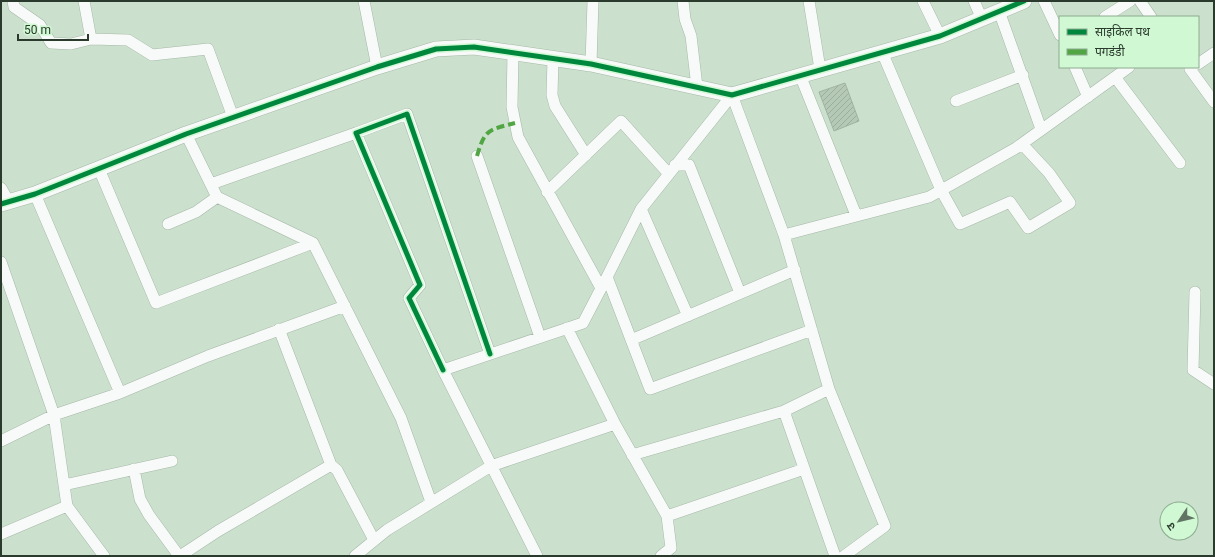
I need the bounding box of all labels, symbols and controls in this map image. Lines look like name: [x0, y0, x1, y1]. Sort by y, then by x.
scale bar: [18, 16, 88, 42]
legend: [1059, 16, 1199, 68]
text: 50 m: [24, 23, 51, 37]
text: साइकिल पथ: [1095, 24, 1150, 39]
text: पगडंडी: [1095, 44, 1125, 59]
north arrow: [1159, 501, 1199, 541]
text: उ: [1164, 520, 1178, 533]

